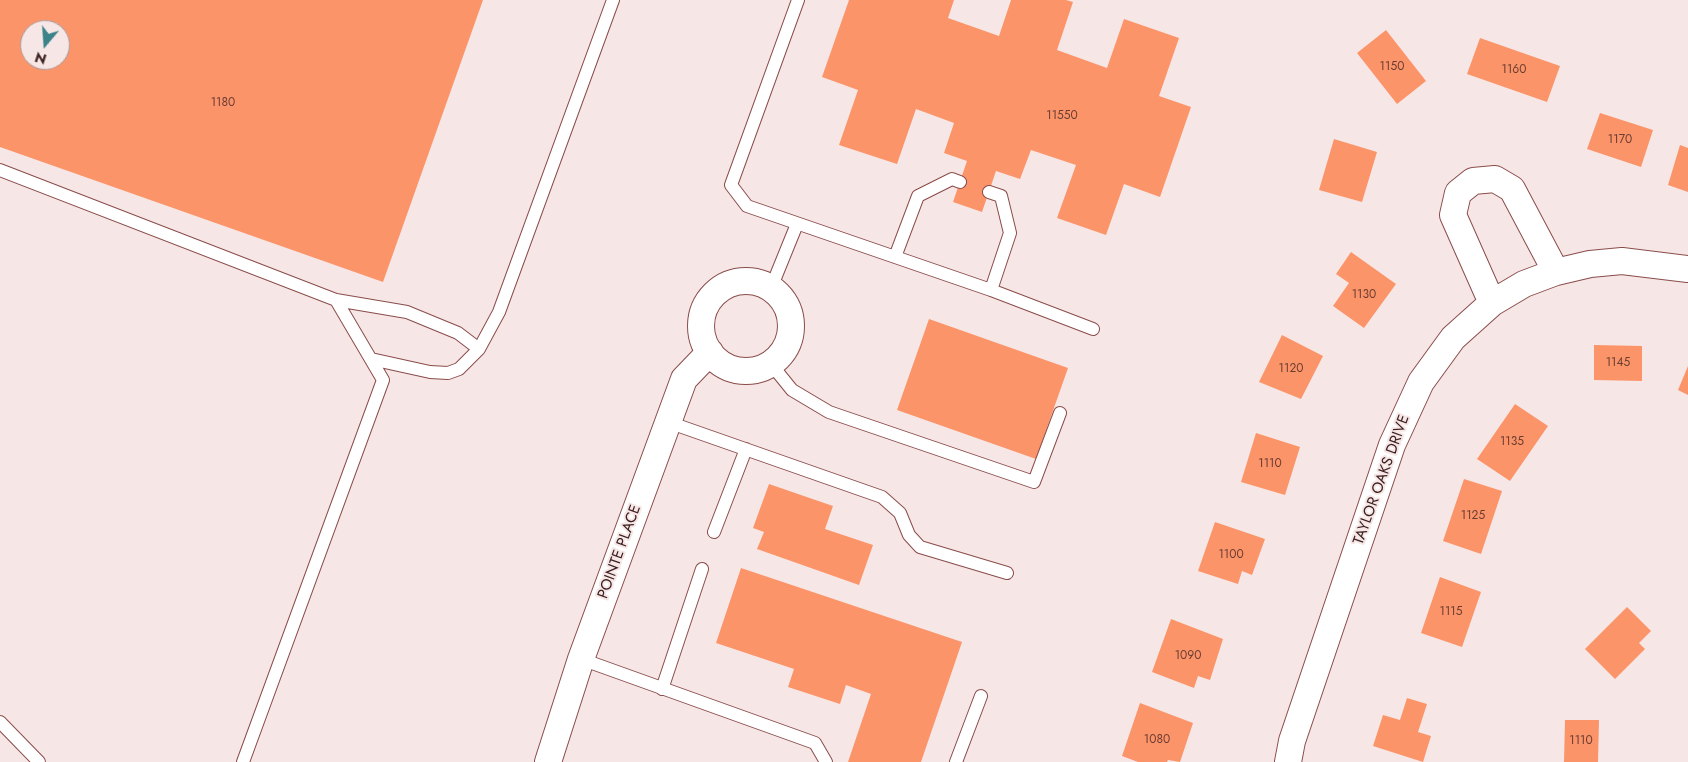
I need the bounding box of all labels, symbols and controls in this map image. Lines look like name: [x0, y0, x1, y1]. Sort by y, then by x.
north arrow: [20, 20, 70, 70]
text: N: [32, 47, 49, 70]
house number: 1150: [1380, 60, 1404, 74]
house number: 1160: [1502, 63, 1526, 77]
house number: 1180: [211, 96, 235, 110]
house number: 11550: [1046, 109, 1078, 123]
house number: 1170: [1608, 133, 1632, 147]
house number: 1130: [1352, 288, 1376, 302]
house number: 1145: [1606, 356, 1630, 370]
house number: 1120: [1279, 362, 1303, 376]
street label: TAYLOR OAKS DRIVE: [1350, 413, 1414, 547]
house number: 1135: [1500, 435, 1524, 449]
house number: 1110: [1258, 457, 1282, 471]
street label: POINTE PLACE: [595, 503, 645, 601]
house number: 1125: [1461, 509, 1485, 523]
house number: 1100: [1218, 548, 1244, 562]
house number: 1115: [1440, 605, 1462, 619]
house number: 1090: [1175, 649, 1201, 663]
house number: 1080: [1144, 733, 1170, 747]
house number: 1110: [1569, 734, 1593, 748]

